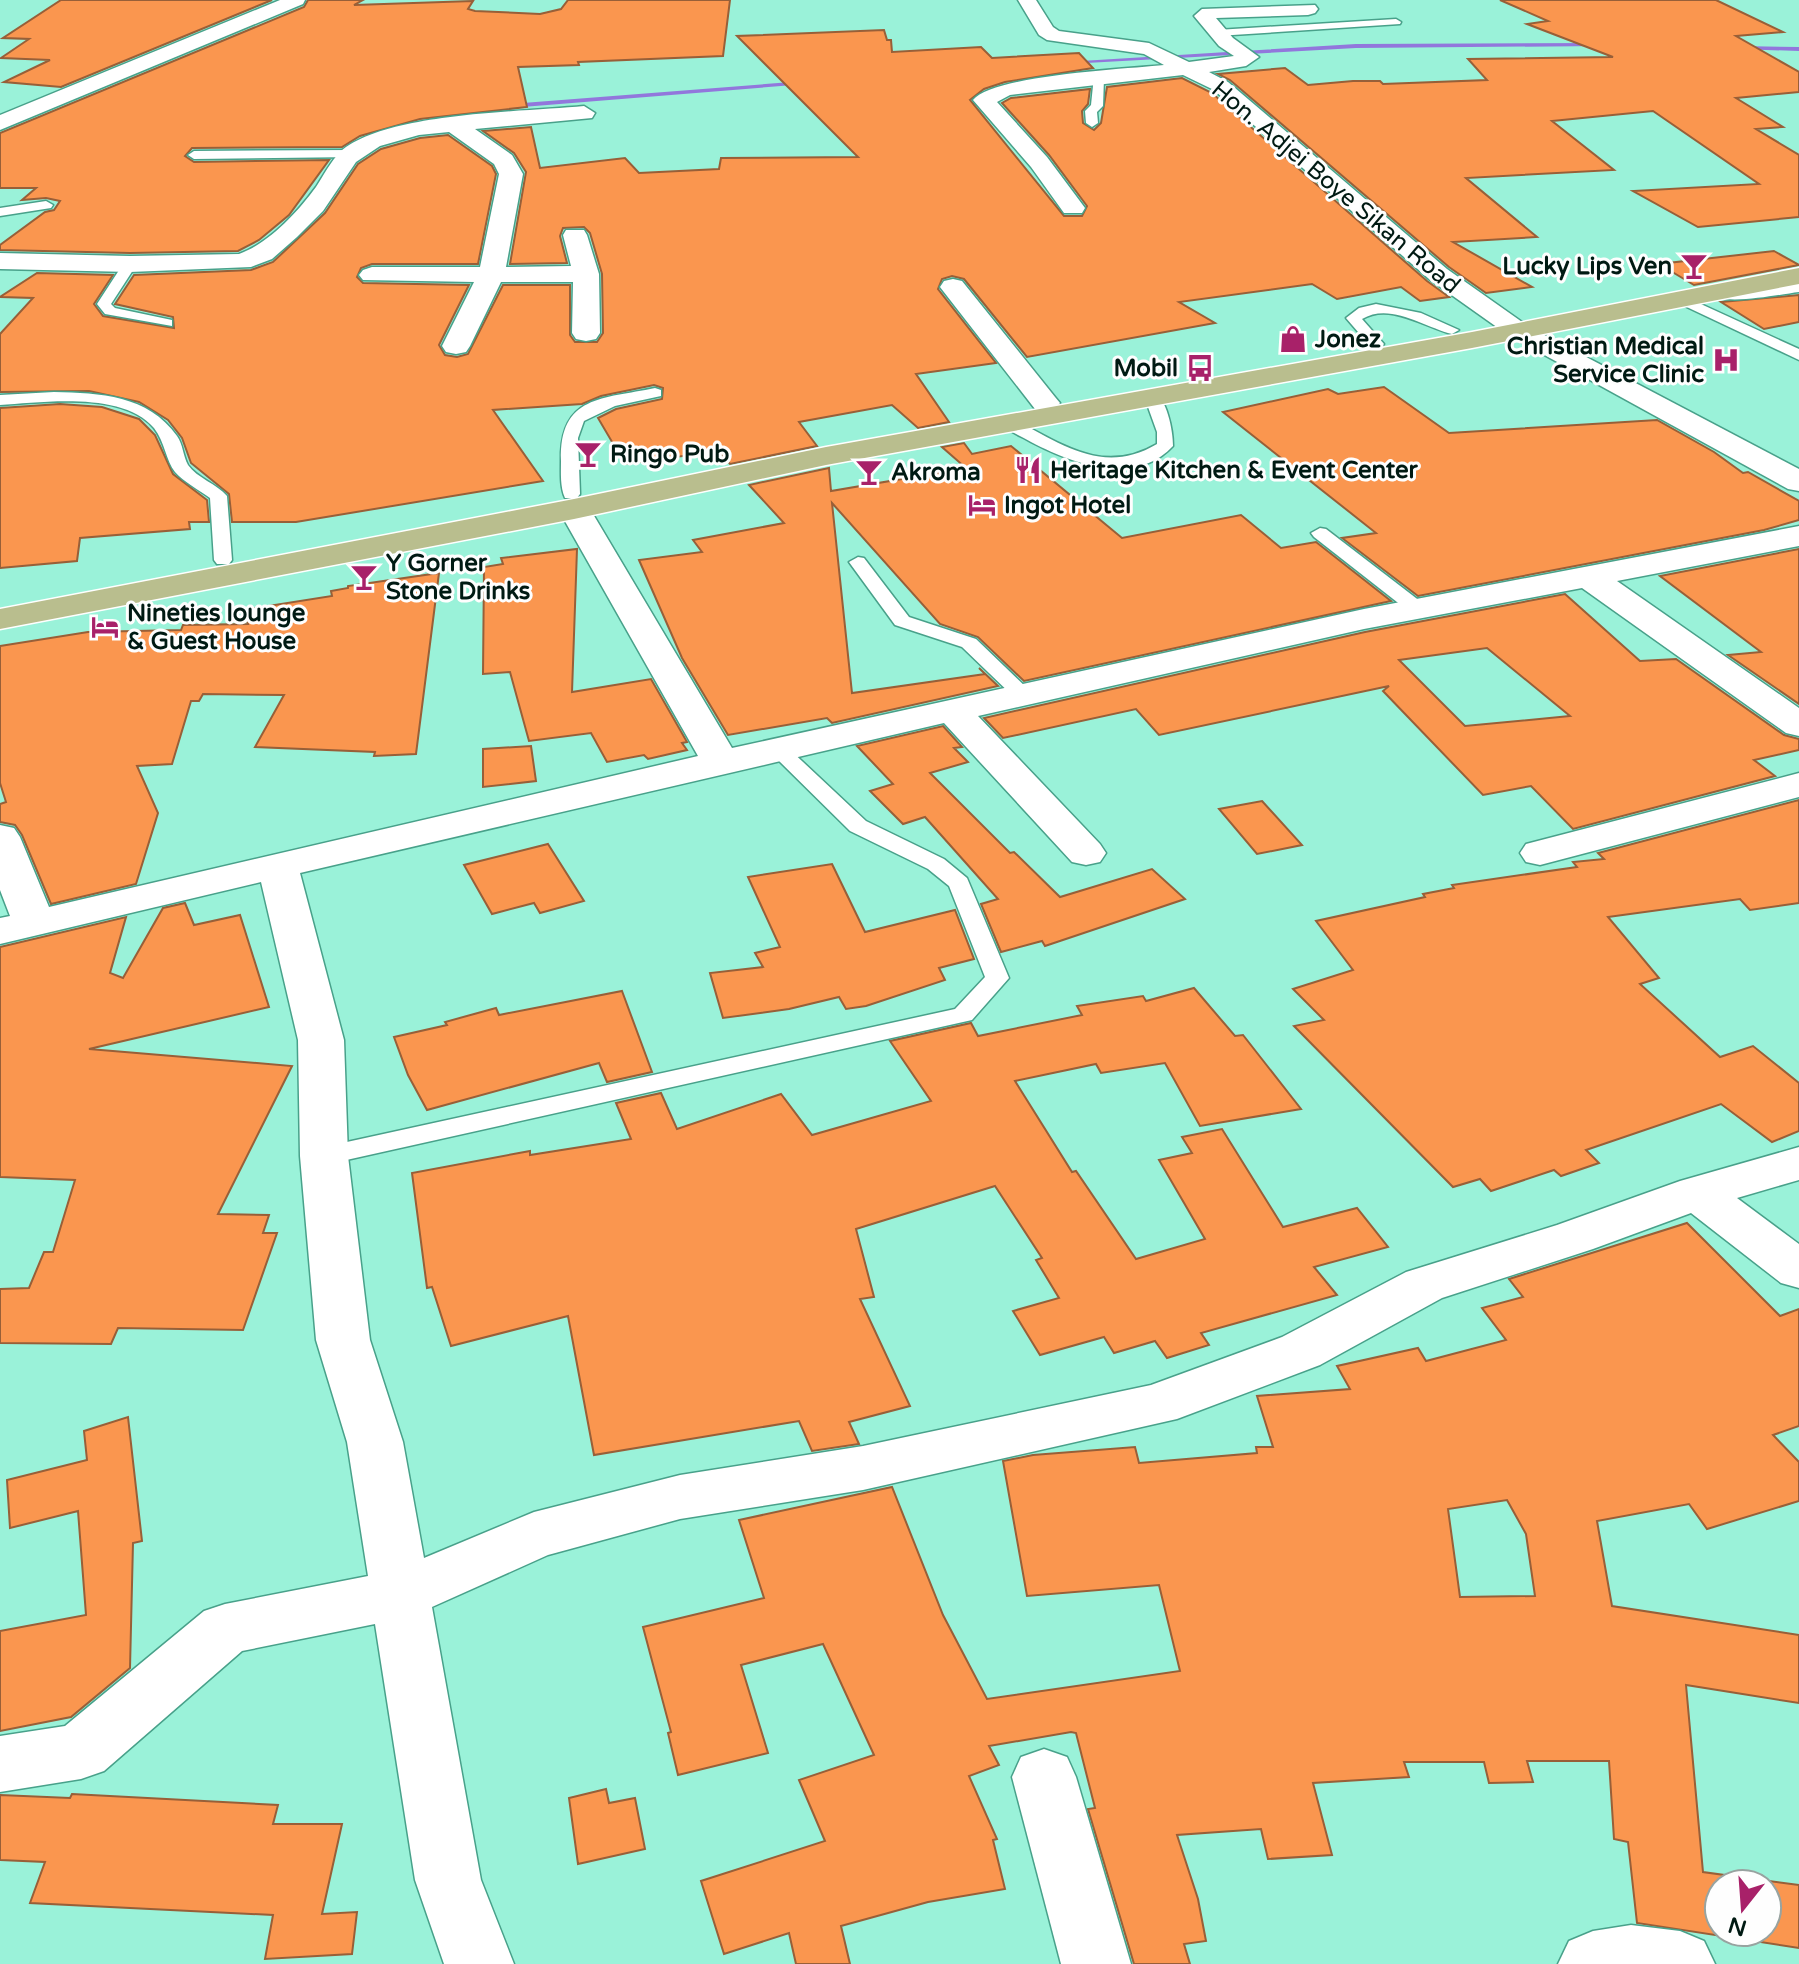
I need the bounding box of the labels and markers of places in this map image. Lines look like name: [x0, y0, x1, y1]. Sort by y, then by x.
bar icon: Lucky Lips Ven: [1679, 251, 1709, 281]
place label: Lucky Lips Ven: [1502, 252, 1672, 281]
shop icon: Jonez: [1278, 324, 1308, 354]
place label: Jonez: [1314, 325, 1381, 354]
place label: Christian Medical Service Clinic: [1507, 332, 1704, 389]
hospital icon: Christian Medical Service Clinic: [1711, 345, 1741, 375]
bus stop icon: Mobil: [1185, 353, 1215, 383]
place label: Mobil: [1113, 354, 1178, 383]
bar icon: Ringo Pub: [573, 439, 603, 469]
place label: Ringo Pub: [610, 440, 729, 469]
restaurant icon: Heritage Kitchen & Event Center: [1013, 455, 1043, 485]
place label: Heritage Kitchen & Event Center: [1050, 456, 1418, 485]
bar icon: Akroma: [854, 457, 884, 487]
place label: Akroma: [891, 458, 981, 487]
hotel icon: Ingot Hotel: [967, 490, 997, 520]
place label: Ingot Hotel: [1004, 491, 1131, 520]
place label: Y Gorner Stone Drinks: [386, 549, 530, 606]
bar icon: Y Gorner Stone Drinks: [349, 562, 379, 592]
place label: Nineties lounge & Guest House: [127, 599, 306, 656]
hotel icon: Nineties lounge & Guest House: [90, 612, 120, 642]

